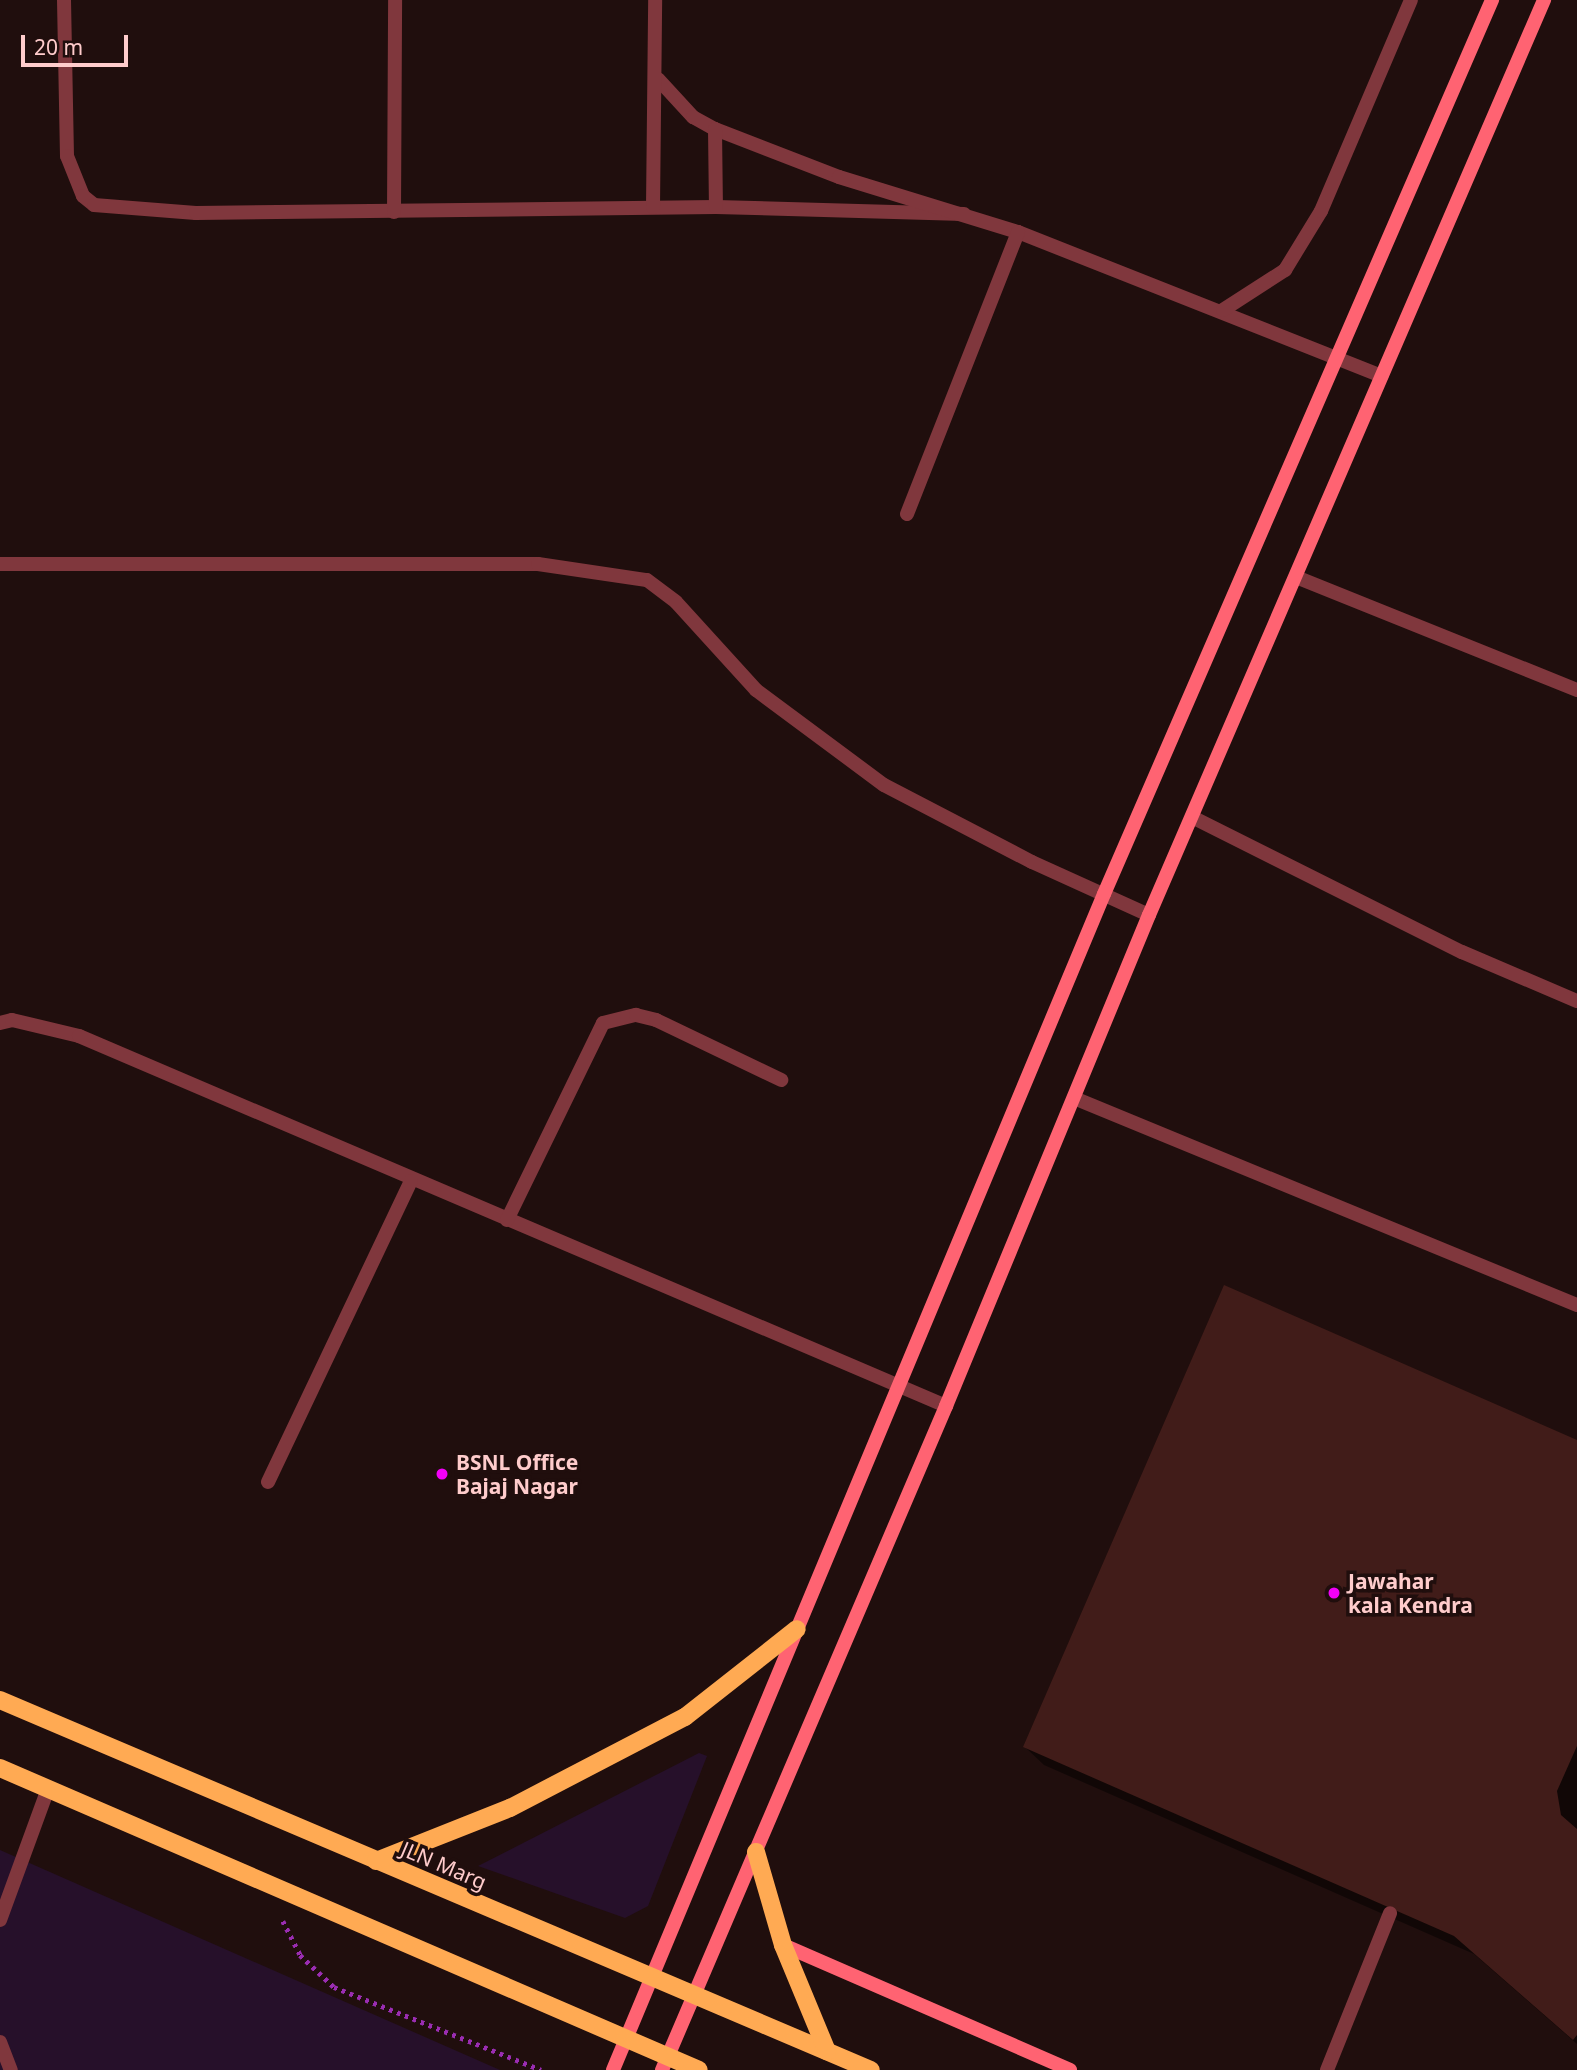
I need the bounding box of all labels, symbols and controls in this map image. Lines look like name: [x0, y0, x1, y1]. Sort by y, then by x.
scale bar: [24, 21, 131, 65]
text: 20 m: [34, 33, 83, 61]
place label: BSNL Office Bajaj Nagar: [456, 1449, 578, 1499]
marker: BSNL Office Bajaj Nagar: [434, 1466, 450, 1482]
place label: Jawahar kala Kendra: [1348, 1568, 1473, 1618]
marker: Jawahar kala Kendra: [1326, 1585, 1342, 1601]
street label: JLN Marg: [397, 1836, 491, 1894]

